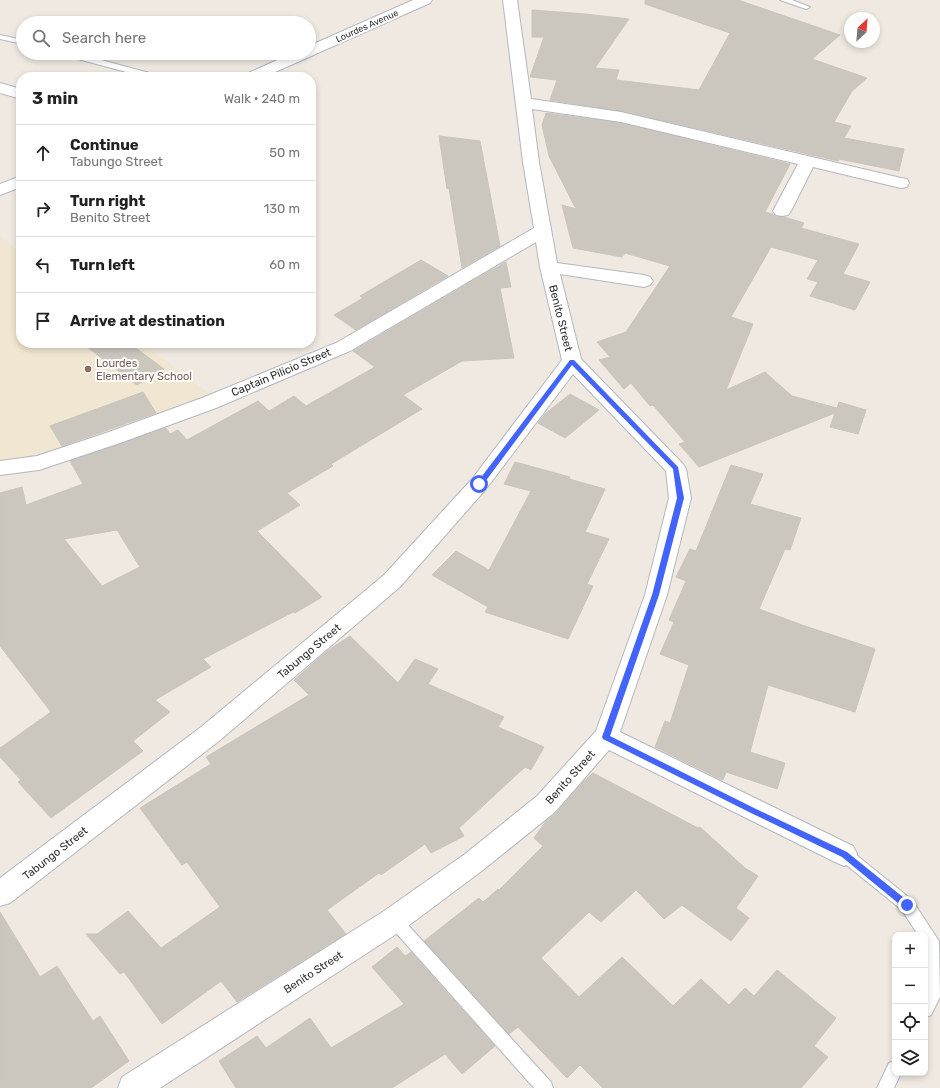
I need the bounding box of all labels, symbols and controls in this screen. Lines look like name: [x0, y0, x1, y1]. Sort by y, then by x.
street label: Lourdes Avenue: [334, 8, 400, 44]
north arrow: [844, 12, 880, 48]
search box: [16, 16, 316, 60]
icon: search: [30, 27, 52, 49]
text: Search here: [62, 29, 146, 47]
text: 3 min: [32, 88, 78, 108]
text: Walk · 240 m: [224, 91, 300, 106]
text: Continue: [70, 136, 139, 154]
icon: ahead: [32, 142, 54, 164]
text: 50 m: [269, 145, 300, 160]
text: Tabungo Street: [70, 154, 163, 169]
text: Turn right: [70, 192, 145, 210]
icon: right: [32, 198, 54, 220]
text: 130 m: [264, 201, 300, 216]
text: Benito Street: [70, 210, 150, 225]
icon: left: [32, 254, 54, 276]
text: Turn left: [70, 256, 135, 274]
text: 60 m: [269, 257, 300, 272]
street label: Benito Street: [546, 284, 575, 353]
icon: arrive: [32, 310, 54, 332]
text: Arrive at destination: [70, 312, 225, 330]
street label: Captain Pilicio Street: [229, 345, 334, 399]
place label: Lourdes Elementary School: [96, 357, 192, 383]
marker: Lourdes Elementary School: [83, 364, 93, 374]
route start: [470, 475, 488, 493]
street label: Tabungo Street: [275, 621, 344, 682]
street label: Benito Street: [543, 747, 598, 807]
street label: Tabungo Street: [20, 824, 91, 883]
route end: [898, 896, 916, 914]
map controls: [892, 932, 928, 1076]
button: +: [892, 932, 928, 968]
street label: Benito Street: [281, 948, 346, 996]
button: −: [892, 968, 928, 1004]
button: locate: [892, 1004, 928, 1040]
button: layers: [892, 1040, 928, 1076]

